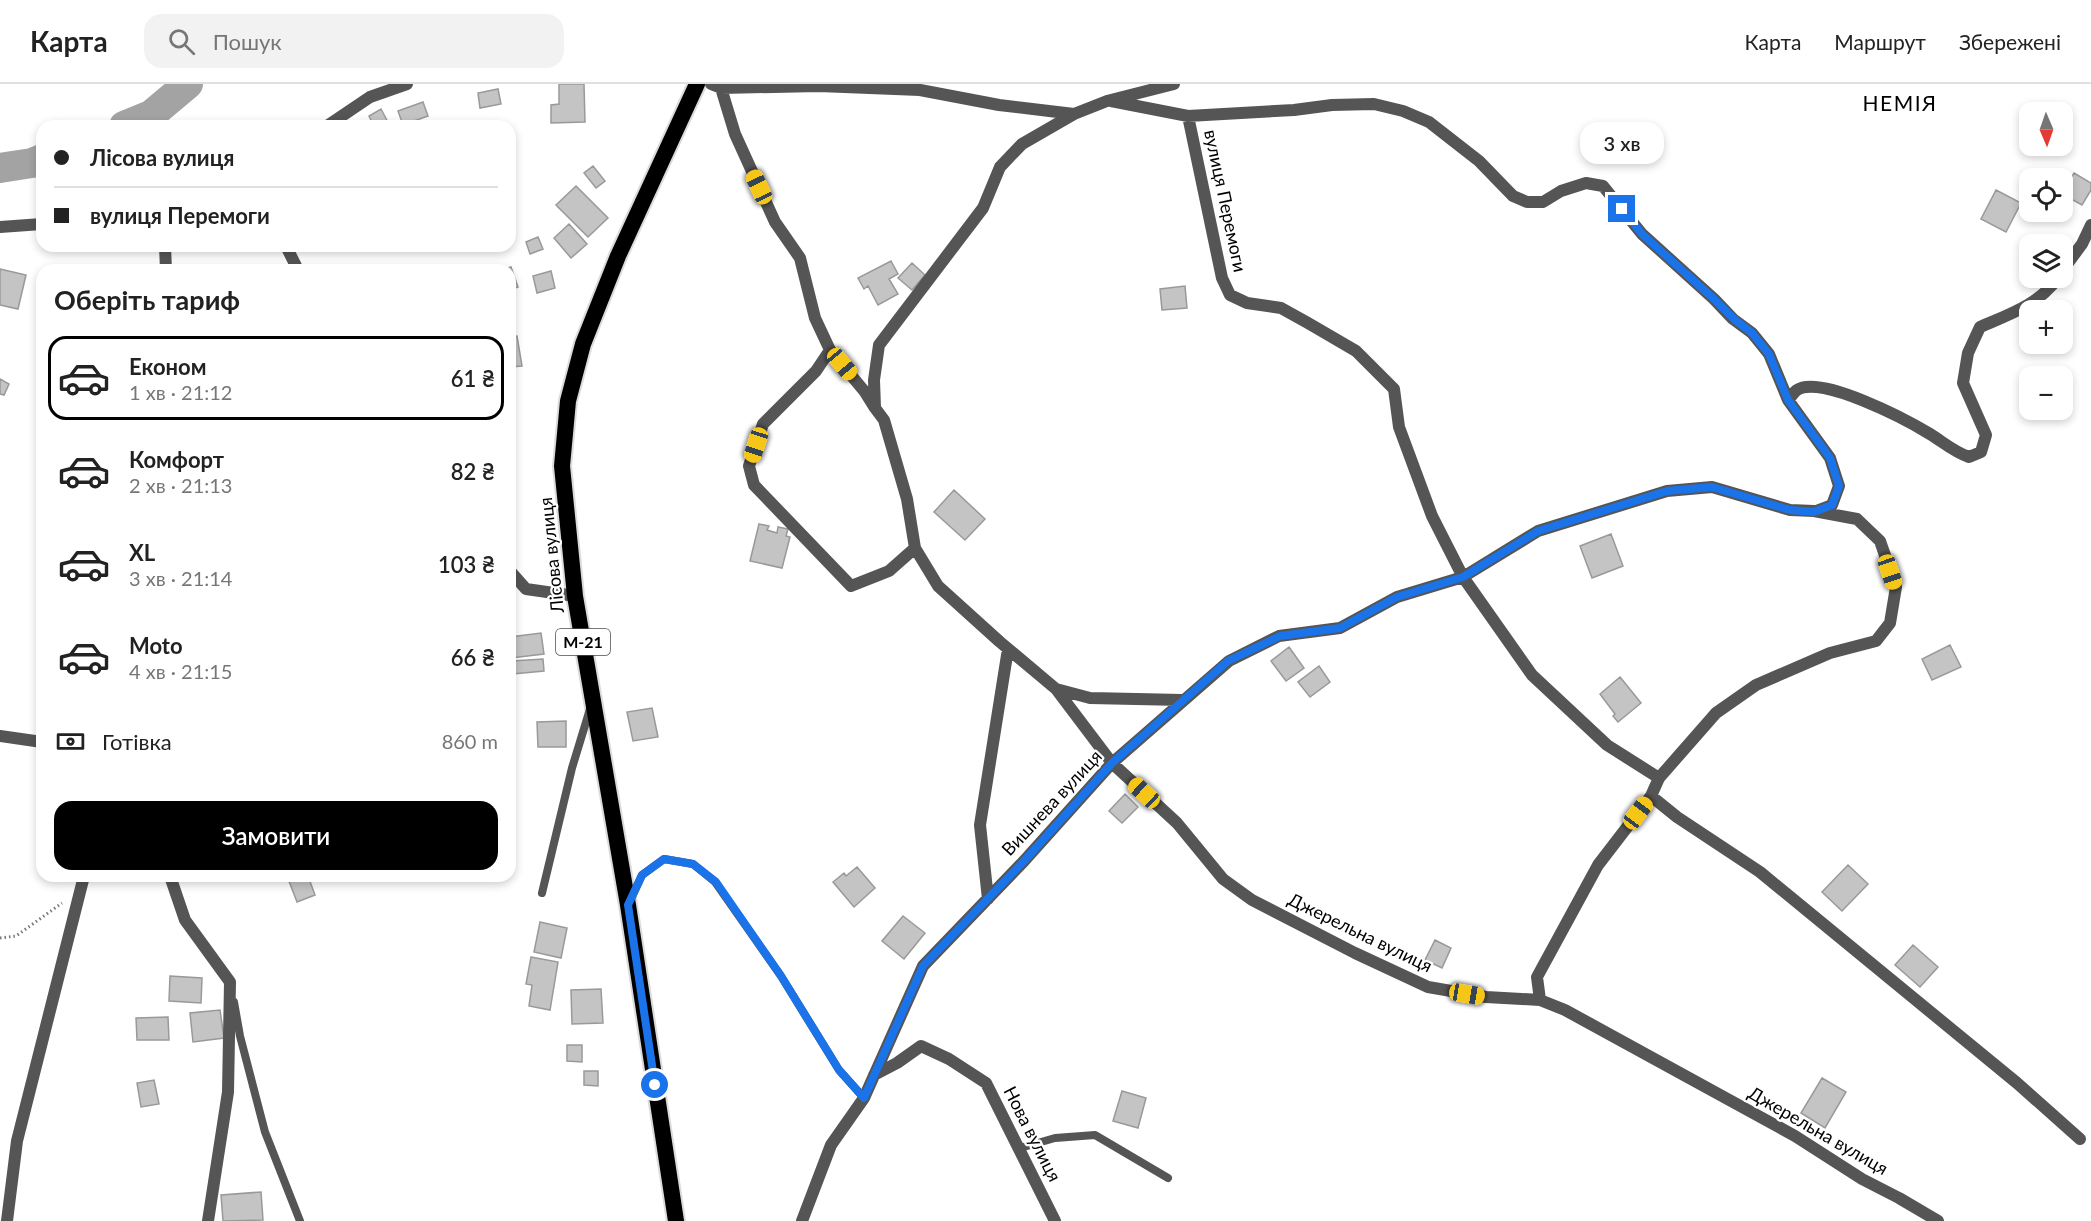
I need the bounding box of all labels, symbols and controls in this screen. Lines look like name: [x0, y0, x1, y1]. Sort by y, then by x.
search box: [144, 14, 564, 68]
text: Карта: [30, 24, 108, 58]
icon: search: [165, 25, 198, 58]
text: Пошук: [213, 28, 282, 55]
text: Карта: [1745, 29, 1801, 54]
text: Маршрут: [1834, 29, 1926, 54]
text: Збережені: [1959, 29, 2061, 54]
district label: НЕМІЯ: [1862, 90, 1938, 115]
north arrow: [2019, 102, 2073, 156]
map controls: [2019, 102, 2073, 420]
callout: 3 хв: [1580, 122, 1664, 164]
street label: вулиця Перемоги: [1200, 128, 1252, 274]
text: 3 хв: [1604, 131, 1640, 155]
text: Лісова вулиця: [90, 144, 234, 171]
car: [743, 167, 775, 207]
button: locate: [2019, 168, 2073, 222]
route end: [1608, 195, 1635, 222]
text: вулиця Перемоги: [90, 202, 270, 229]
button: layers: [2019, 234, 2073, 288]
text: Оберіть тариф: [54, 283, 240, 316]
button: +: [2019, 300, 2073, 354]
car: [824, 344, 860, 384]
icon: car: [57, 351, 111, 405]
text: Економ: [129, 353, 207, 380]
text: 61 ₴: [451, 365, 495, 392]
button: −: [2019, 366, 2073, 420]
text: 1 хв · 21:12: [129, 380, 232, 404]
car: [742, 425, 770, 465]
icon: car: [57, 444, 111, 498]
text: Комфорт: [129, 446, 224, 473]
text: 82 ₴: [451, 458, 495, 485]
text: 2 хв · 21:13: [129, 473, 232, 497]
street label: Лісова вулиця: [534, 496, 568, 615]
icon: car: [57, 537, 111, 591]
text: XL: [129, 539, 155, 566]
text: 103 ₴: [438, 551, 495, 578]
car: [1876, 552, 1904, 592]
text: 3 хв · 21:14: [129, 566, 232, 590]
road number: М-21: [556, 629, 610, 655]
icon: car: [57, 630, 111, 684]
text: Moto: [129, 632, 183, 659]
text: 66 ₴: [451, 644, 495, 671]
text: 4 хв · 21:15: [129, 659, 232, 683]
icon: cash: [54, 725, 87, 758]
text: Готівка: [102, 728, 172, 755]
text: 860 m: [442, 729, 498, 753]
street label: Вишнева вулиця: [997, 745, 1106, 860]
car: [1125, 774, 1163, 812]
car: [1620, 793, 1656, 833]
button: Замовити: [54, 801, 498, 870]
street label: Джерельна вулиця: [1285, 888, 1436, 977]
car: [1448, 982, 1486, 1006]
route start: [641, 1071, 668, 1098]
street label: Джерельна вулиця: [1745, 1081, 1892, 1179]
street label: Нова вулиця: [999, 1082, 1066, 1185]

